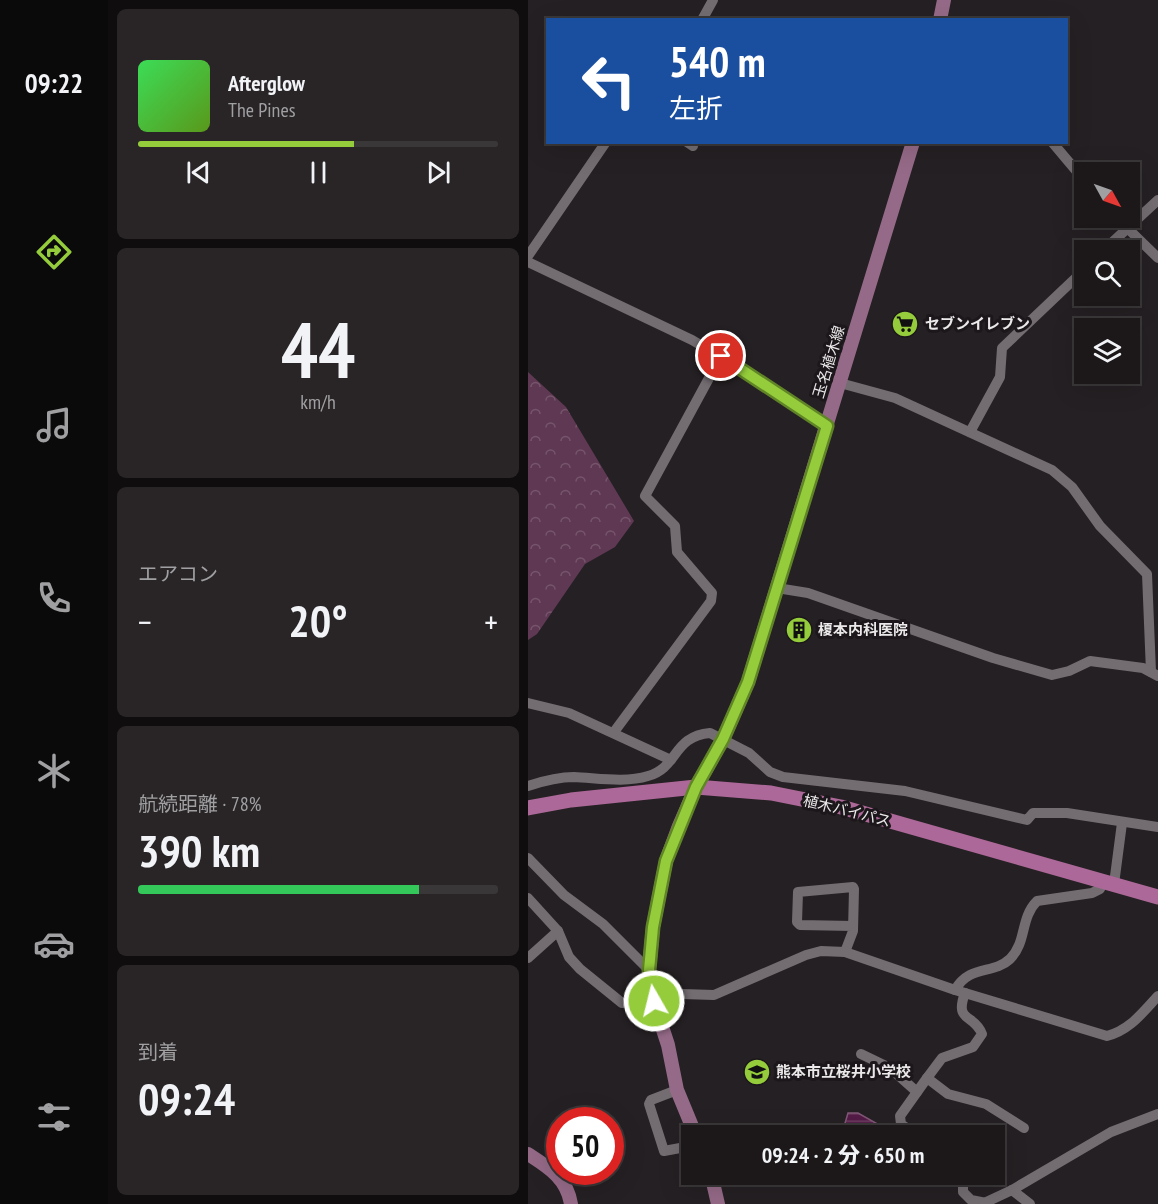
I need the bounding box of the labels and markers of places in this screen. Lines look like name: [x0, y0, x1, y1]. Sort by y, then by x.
supermarket icon: セブンイレブン: [890, 309, 920, 339]
place label: セブンイレブン: [925, 314, 1030, 333]
pin: [695, 330, 746, 381]
building icon: 榎本内科医院: [784, 615, 814, 645]
place label: 榎本内科医院: [818, 620, 908, 639]
school or university icon: 熊本市立桜井小学校: [742, 1057, 772, 1087]
place label: 熊本市立桜井小学校: [776, 1062, 911, 1081]

